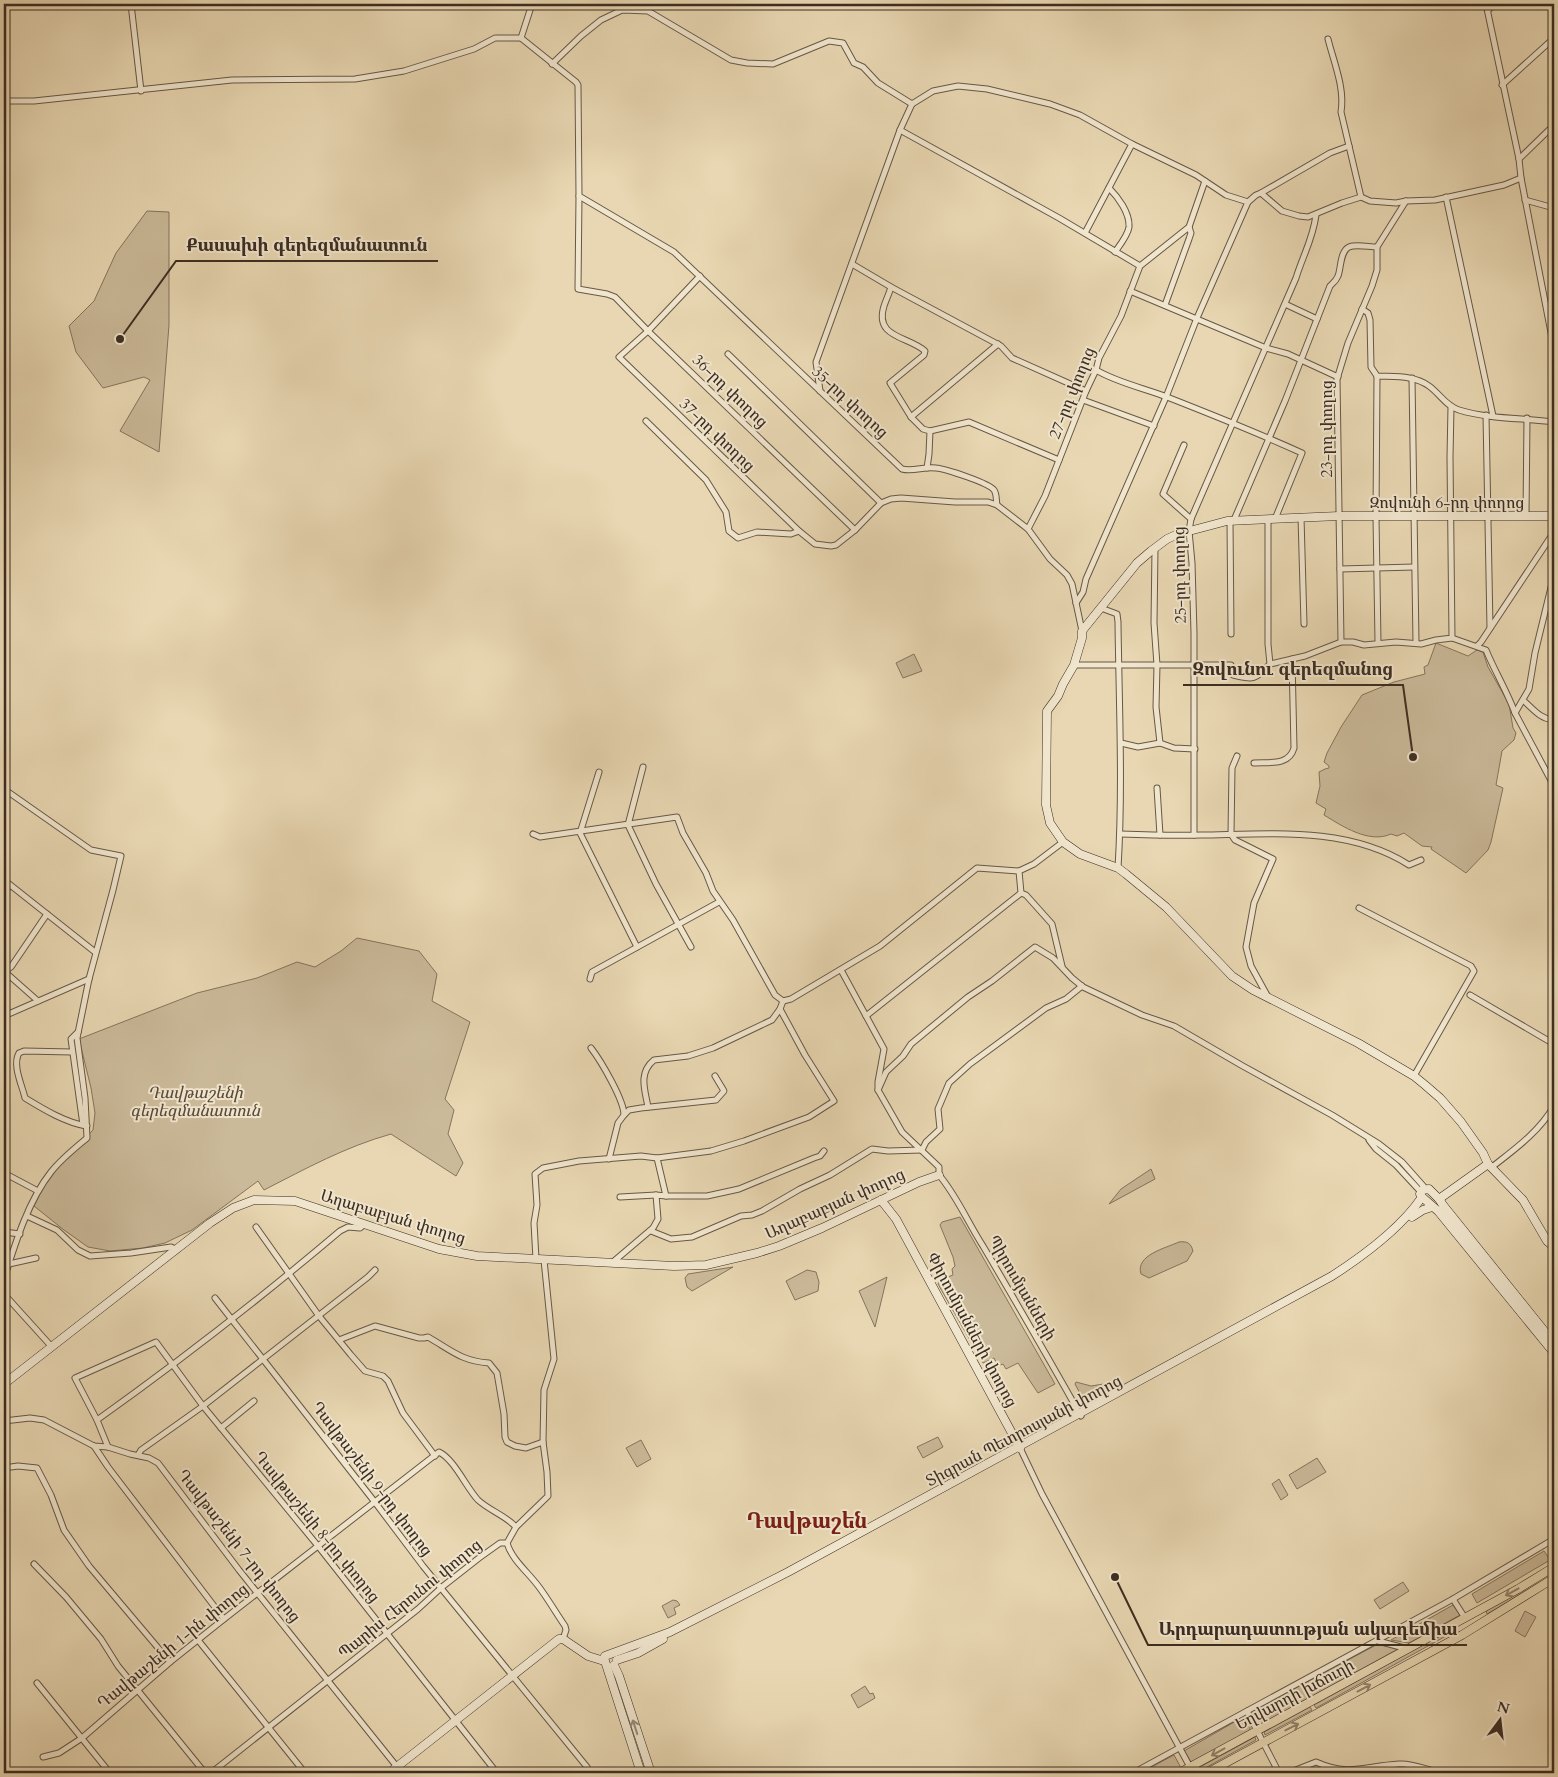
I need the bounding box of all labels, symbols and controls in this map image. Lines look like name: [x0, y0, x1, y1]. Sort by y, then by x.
callout: Քասախի գերեզմանատուն: [176, 228, 438, 261]
text: Քասախի գերեզմանատուն: [186, 233, 428, 258]
street label: 27-րդ փողոց: [1044, 344, 1100, 442]
street label: 36-րդ փողոց: [687, 349, 773, 433]
street label: 35-րդ փողոց: [807, 361, 893, 443]
street label: 23-րդ փողոց: [1316, 380, 1338, 478]
street label: 37-րդ փողոց: [674, 393, 760, 477]
street label: Զովունի 6-րդ փողոց: [1370, 492, 1524, 514]
street label: 25-րդ փողոց: [1168, 526, 1192, 624]
callout: Զովունու գերեզմանոց: [1183, 652, 1403, 685]
text: Զովունու գերեզմանոց: [1193, 657, 1393, 682]
park label: Դավթաշենի գերեզմանատուն: [130, 1082, 261, 1122]
street label: Աղաբաբյան փողոց: [762, 1163, 908, 1245]
street label: Աղաբաբյան փողոց: [318, 1184, 468, 1250]
street label: Պիրումյանների: [983, 1231, 1061, 1345]
street label: Փիրումյանների փողոց: [922, 1249, 1022, 1411]
street label: Տիգրան Պետրոսյանի փողոց: [922, 1370, 1126, 1492]
street label: Դավթաշենի 9-րդ փողոց: [306, 1397, 438, 1561]
street label: Դավթաշենի 8-րդ փողոց: [249, 1447, 385, 1607]
street label: Դավթաշենի 7-րդ փողոց: [172, 1465, 306, 1627]
district label: Դավթաշեն: [747, 1507, 867, 1536]
street label: Պարիս Հերունու փողոց: [334, 1534, 486, 1664]
street label: Դավթաշենի 1-ին փողոց: [93, 1578, 253, 1714]
one-way arrow: [1505, 1587, 1520, 1597]
callout: Արդարադատության ակադեմիա: [1148, 1612, 1467, 1645]
text: Արդարադատության ակադեմիա: [1159, 1617, 1457, 1642]
street label: Եղվարդի խճուղի: [1232, 1654, 1358, 1736]
one-way arrow: [1356, 1683, 1371, 1693]
north arrow: [1476, 1694, 1526, 1744]
text: N: [1495, 1697, 1512, 1719]
one-way arrow: [630, 1719, 640, 1735]
one-way arrow: [1284, 1722, 1299, 1732]
one-way arrow: [1211, 1748, 1226, 1757]

